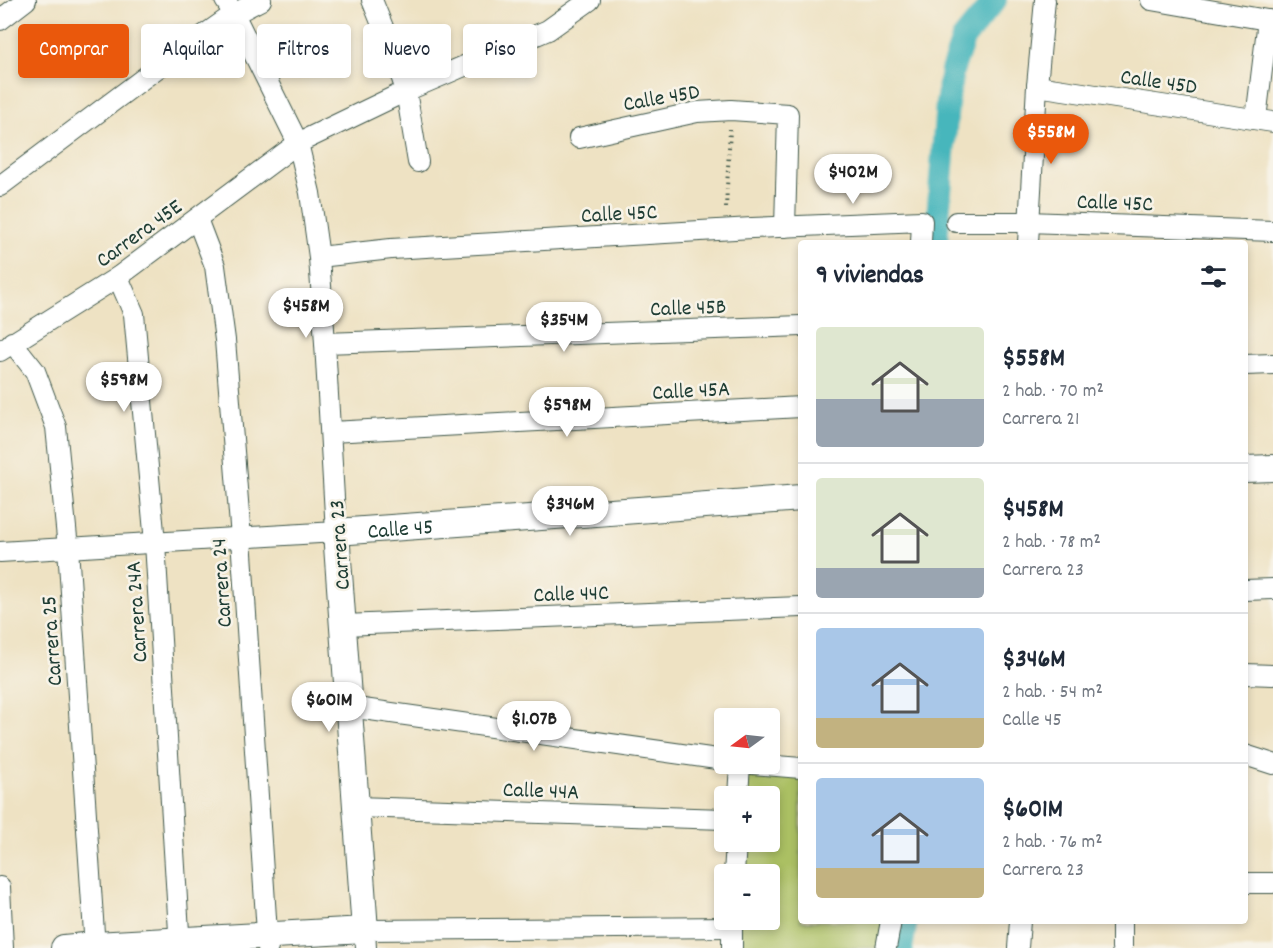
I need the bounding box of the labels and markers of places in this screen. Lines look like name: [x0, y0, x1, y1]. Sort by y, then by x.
pin: $558M: [1009, 114, 1093, 165]
pin: $402M: [811, 154, 895, 205]
pin: $458M: [264, 288, 348, 339]
pin: $354M: [522, 302, 606, 353]
pin: $598M: [82, 362, 166, 413]
pin: $598M: [525, 387, 609, 438]
pin: $346M: [528, 486, 612, 537]
pin: $601M: [287, 682, 371, 733]
pin: $1.07B: [485, 701, 583, 752]

